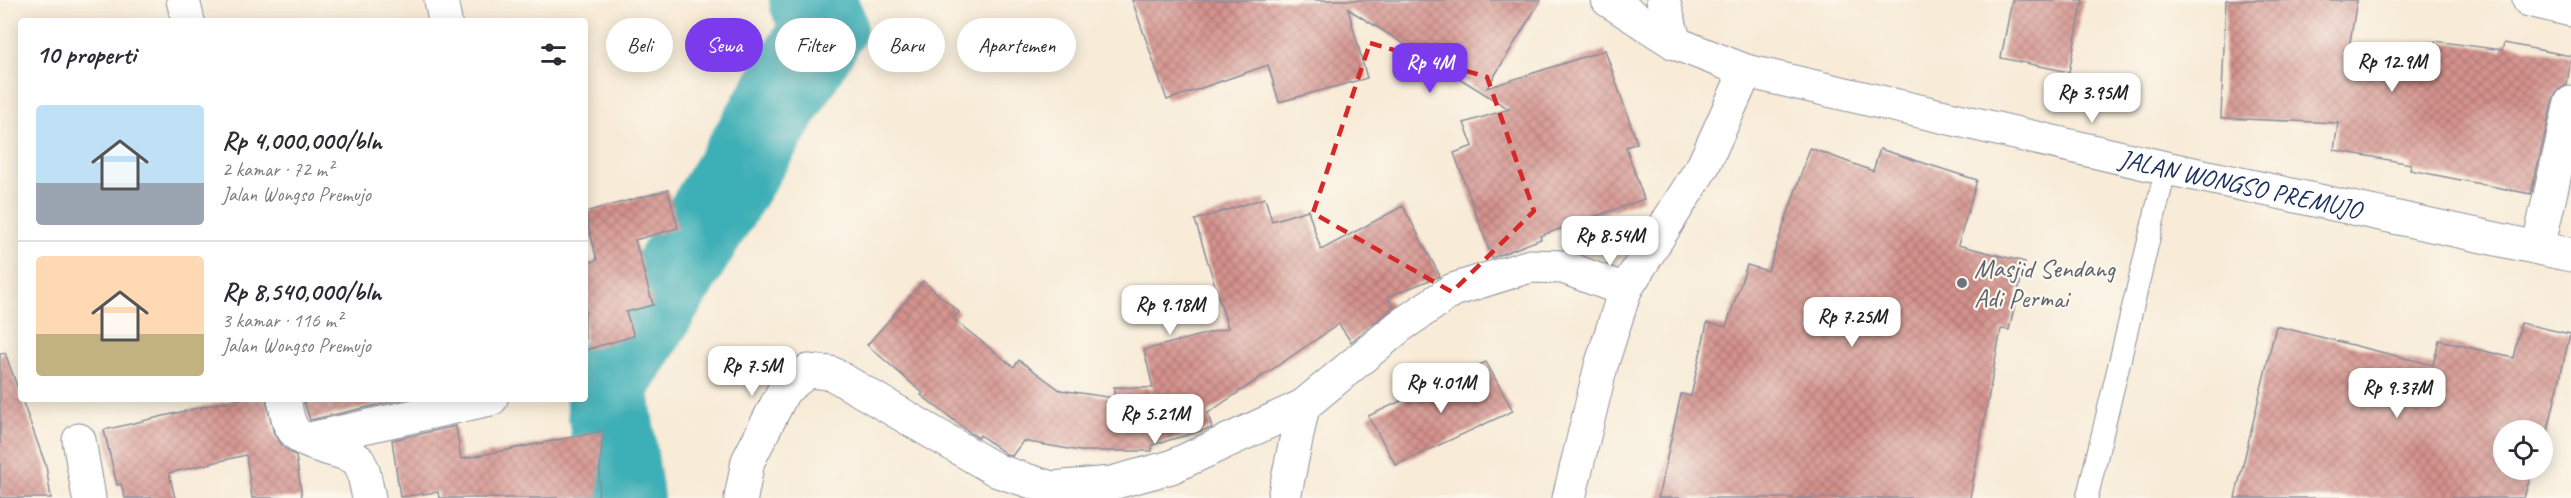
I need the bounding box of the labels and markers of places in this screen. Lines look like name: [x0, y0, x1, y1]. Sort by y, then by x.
pin: Rp 12.9M: [2330, 42, 2454, 93]
pin: Rp 4M: [1388, 43, 1472, 94]
pin: Rp 3.95M: [2030, 73, 2154, 124]
pin: Rp 8.54M: [1548, 216, 1672, 267]
place label: Masjid Sendang Adi Permai: [1974, 252, 2117, 315]
marker: Masjid Sendang Adi Permai: [1955, 276, 1969, 290]
pin: Rp 9.18M: [1108, 285, 1232, 336]
pin: Rp 7.25M: [1790, 297, 1914, 348]
pin: Rp 7.5M: [697, 346, 807, 397]
pin: Rp 4.01M: [1379, 363, 1503, 414]
pin: Rp 9.37M: [2335, 368, 2459, 419]
pin: Rp 5.21M: [1093, 394, 1217, 445]

